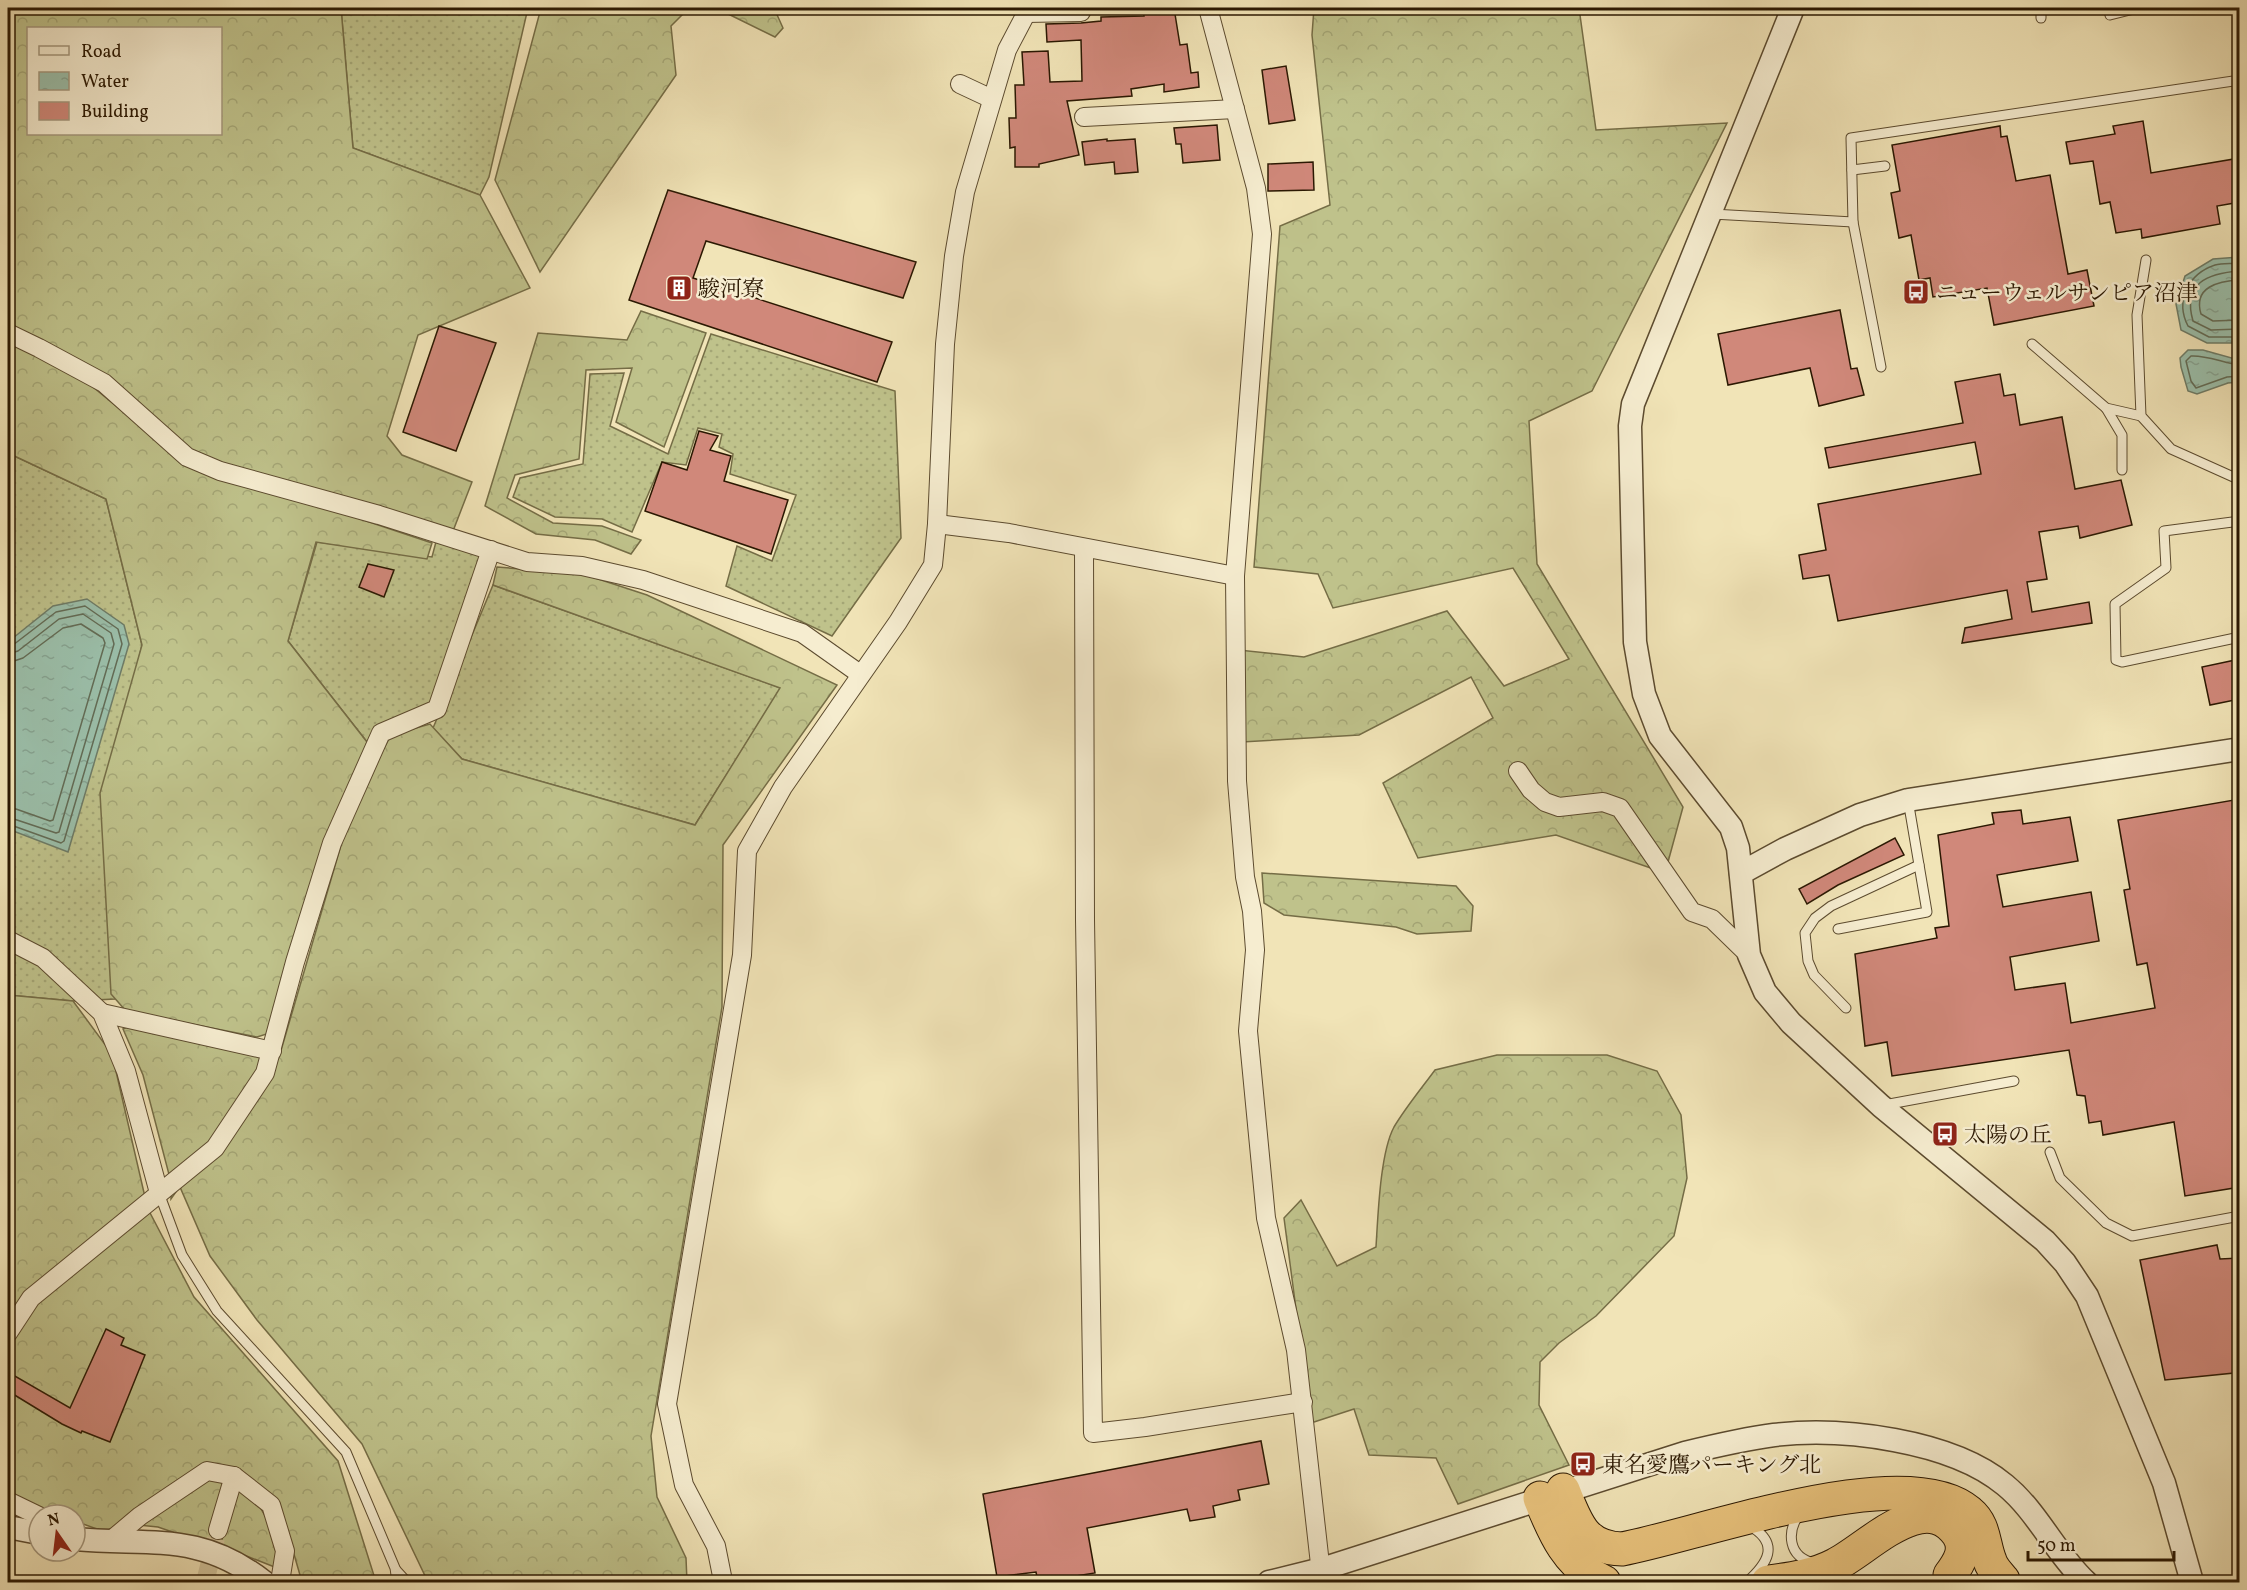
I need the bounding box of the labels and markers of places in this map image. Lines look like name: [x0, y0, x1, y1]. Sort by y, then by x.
building icon: 駿河寮: [664, 273, 694, 303]
place label: 駿河寮: [698, 275, 764, 306]
bus stop icon: ニューウェルサンピア沼津: [1901, 277, 1931, 307]
place label: ニューウェルサンピア沼津: [1936, 279, 2198, 310]
bus stop icon: 太陽の丘: [1930, 1119, 1960, 1149]
place label: 太陽の丘: [1964, 1121, 2052, 1152]
bus stop icon: 東名愛鷹パーキング北: [1568, 1449, 1598, 1479]
place label: 東名愛鷹パーキング北: [1602, 1451, 1821, 1482]

